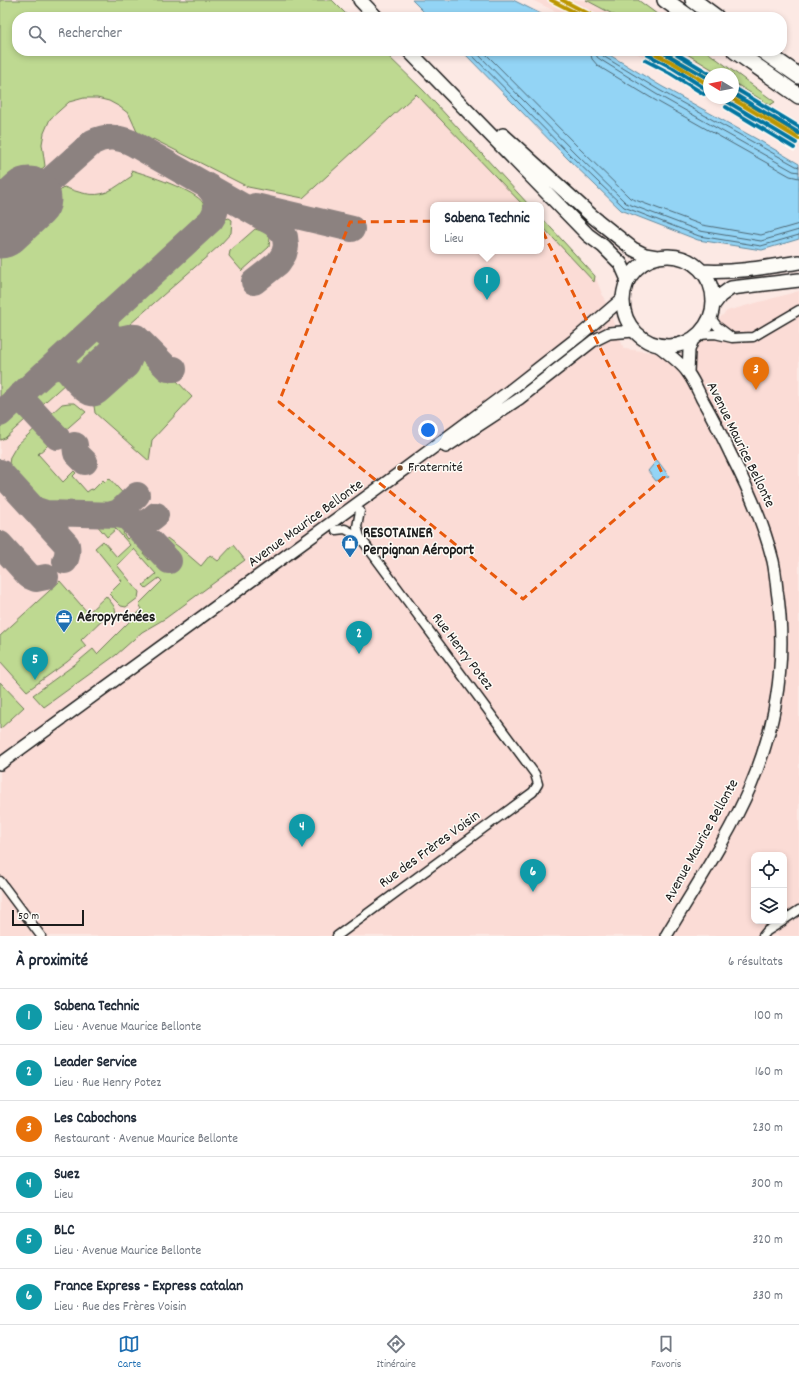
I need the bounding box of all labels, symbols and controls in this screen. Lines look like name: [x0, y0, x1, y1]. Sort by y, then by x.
search box: [12, 12, 787, 56]
icon: search: [26, 23, 48, 45]
text: Rechercher: [58, 23, 122, 45]
north arrow: [703, 68, 739, 104]
popup: [430, 202, 544, 254]
text: Sabena Technic: [444, 208, 530, 230]
text: Lieu: [444, 230, 463, 249]
pin: 1: [474, 267, 500, 300]
pin: 3: [743, 357, 769, 390]
street label: Avenue Maurice Bellonte: [700, 378, 780, 512]
your location: [418, 420, 438, 440]
place label: Fraternité: [408, 458, 463, 478]
marker: Fraternité: [395, 463, 405, 473]
street label: Avenue Maurice Bellonte: [244, 474, 369, 573]
place label: RESOTAINER Perpignan Aéroport: [363, 523, 475, 562]
shop icon: RESOTAINER Perpignan Aéroport: [340, 533, 360, 558]
place label: Aéropyrénées: [77, 607, 155, 629]
office icon: Aéropyrénées: [54, 608, 74, 633]
street label: Rue Henry Potez: [426, 609, 498, 695]
pin: 2: [346, 621, 372, 654]
pin: 5: [22, 647, 48, 680]
street label: Avenue Maurice Bellonte: [659, 775, 745, 907]
street label: Rue des Frères Voisin: [375, 806, 485, 894]
pin: 4: [289, 814, 315, 847]
map controls: [751, 852, 787, 924]
button: locate: [751, 852, 787, 888]
pin: 6: [520, 859, 546, 892]
button: layers: [751, 888, 787, 924]
scale bar: [12, 908, 84, 927]
text: 50 m: [18, 909, 39, 925]
text: À proximité: [16, 950, 88, 974]
text: 6 résultats: [728, 953, 783, 972]
text: Sabena Technic: [54, 996, 139, 1018]
text: 1: [28, 1007, 30, 1026]
text: 100 m: [754, 1007, 783, 1026]
text: Lieu · Avenue Maurice Bellonte: [54, 1018, 201, 1037]
text: Leader Service: [54, 1052, 137, 1074]
text: 2: [26, 1063, 32, 1082]
text: 160 m: [755, 1063, 783, 1082]
text: Lieu · Rue Henry Potez: [54, 1074, 161, 1093]
text: Les Cabochons: [54, 1108, 137, 1130]
text: 3: [26, 1119, 32, 1138]
text: 230 m: [753, 1119, 783, 1138]
text: Restaurant · Avenue Maurice Bellonte: [54, 1130, 238, 1149]
text: Suez: [54, 1164, 79, 1186]
text: 4: [26, 1175, 32, 1194]
text: 300 m: [751, 1175, 783, 1194]
text: Lieu: [54, 1186, 73, 1205]
text: BLC: [54, 1220, 75, 1242]
text: 5: [26, 1231, 32, 1250]
text: 320 m: [753, 1231, 783, 1250]
text: Lieu · Avenue Maurice Bellonte: [54, 1242, 201, 1261]
text: France Express - Express catalan: [54, 1276, 243, 1298]
text: 6: [26, 1287, 32, 1306]
text: 330 m: [752, 1287, 783, 1306]
text: Lieu · Rue des Frères Voisin: [54, 1298, 186, 1317]
tab: Carte: [118, 1333, 141, 1373]
tab: Itinéraire: [376, 1333, 416, 1373]
tab: Favoris: [651, 1333, 681, 1373]

